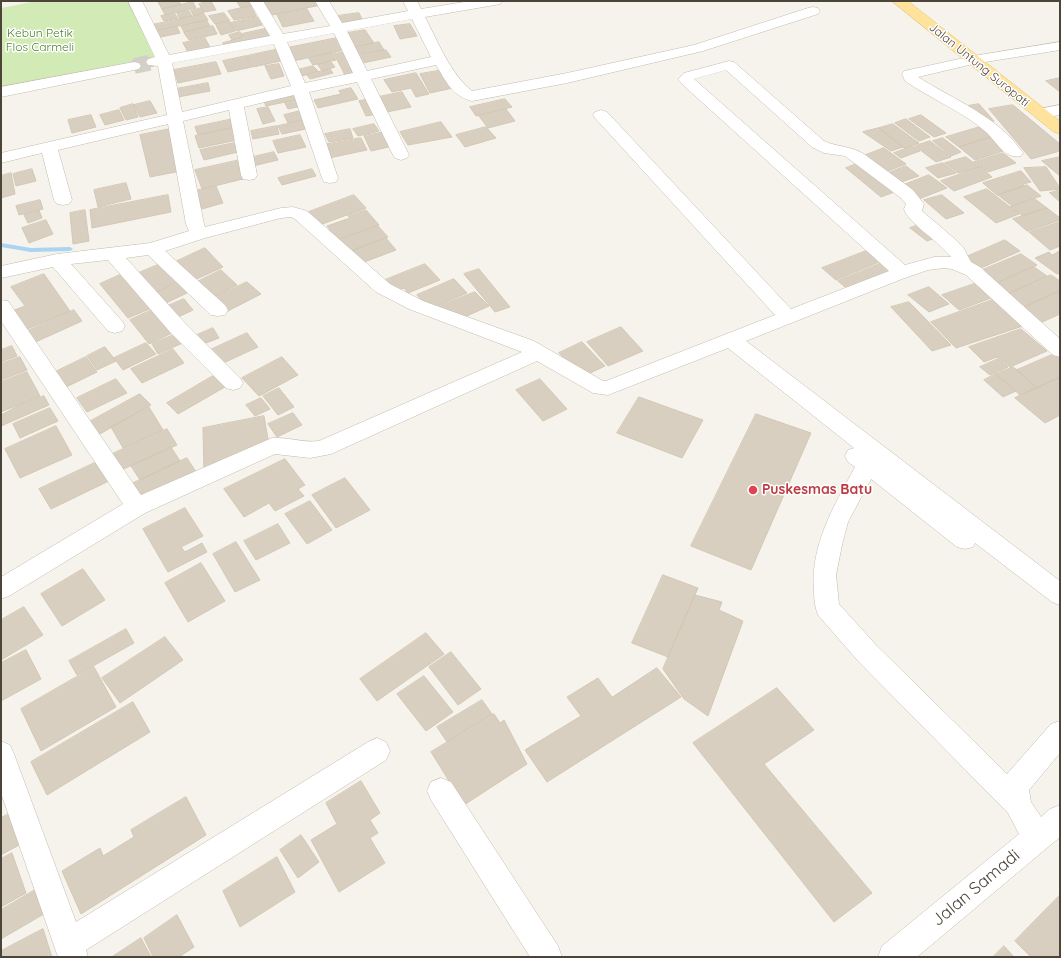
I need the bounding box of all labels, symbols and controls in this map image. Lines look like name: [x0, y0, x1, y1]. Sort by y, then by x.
street label: Jalan Untung Suropati: [926, 20, 1032, 110]
park label: Kebun Petik Flos Carmeli: [6, 26, 74, 54]
place label: Puskesmas Batu: [762, 482, 872, 498]
marker: Puskesmas Batu: [747, 484, 759, 496]
street label: Jalan Samadi: [928, 845, 1024, 931]

